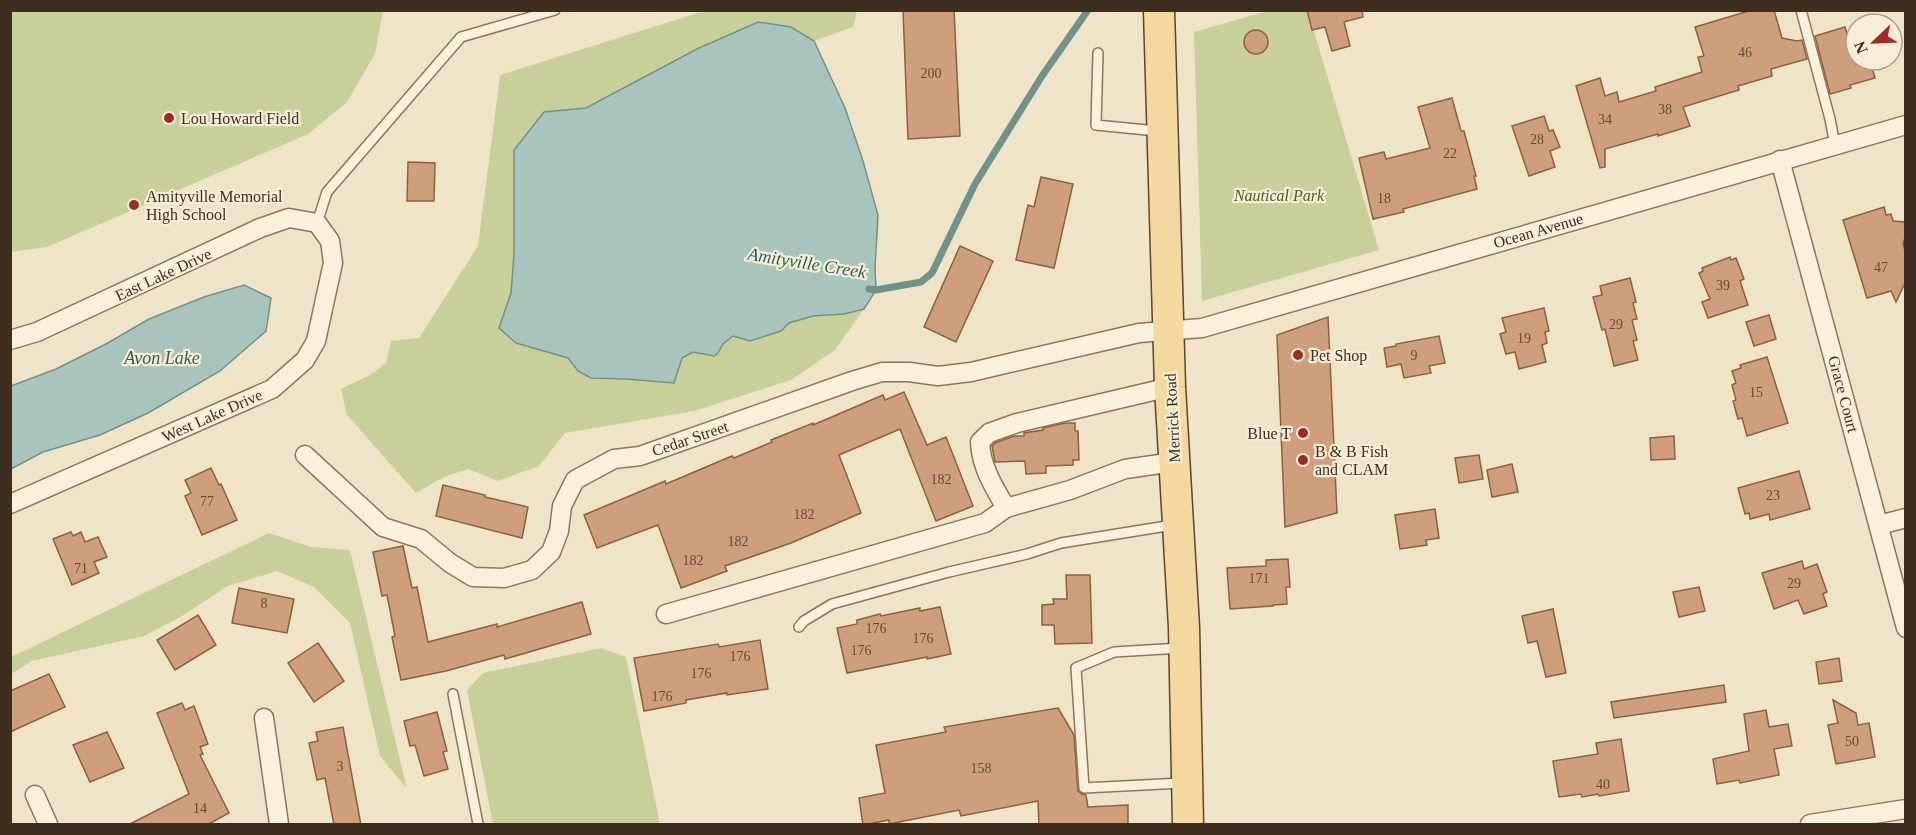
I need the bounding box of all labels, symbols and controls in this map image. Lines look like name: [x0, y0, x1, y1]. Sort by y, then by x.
north arrow: [1844, 12, 1904, 72]
text: N: [1850, 39, 1871, 56]
house number: 46: [1738, 45, 1752, 60]
house number: 200: [921, 66, 942, 81]
house number: 38: [1658, 102, 1672, 117]
place label: Lou Howard Field: [181, 110, 299, 127]
marker: Lou Howard Field: [162, 111, 176, 125]
house number: 34: [1598, 112, 1612, 127]
house number: 28: [1530, 132, 1544, 147]
house number: 22: [1443, 146, 1457, 161]
park label: Nautical Park: [1233, 187, 1325, 204]
place label: Amityville Memorial High School: [146, 188, 283, 224]
house number: 18: [1377, 191, 1391, 206]
marker: Amityville Memorial High School: [127, 198, 141, 212]
street label: Ocean Avenue: [1491, 210, 1585, 251]
water label: Amityville Creek: [745, 244, 869, 282]
street label: East Lake Drive: [113, 245, 214, 304]
house number: 47: [1874, 260, 1888, 275]
house number: 39: [1716, 278, 1730, 293]
house number: 29: [1609, 317, 1623, 332]
house number: 19: [1517, 331, 1531, 346]
place label: Pet Shop: [1310, 347, 1367, 365]
water label: Avon Lake: [123, 348, 200, 368]
marker: Pet Shop: [1291, 348, 1305, 362]
house number: 9: [1411, 348, 1418, 363]
street label: Grace Court: [1825, 354, 1862, 435]
street label: Merrick Road: [1162, 373, 1183, 463]
house number: 15: [1749, 385, 1763, 400]
street label: West Lake Drive: [159, 386, 265, 445]
street label: Cedar Street: [650, 417, 731, 459]
place label: Blue T: [1247, 425, 1291, 442]
marker: Blue T: [1296, 426, 1310, 440]
place label: B & B Fish and CLAM: [1315, 443, 1388, 478]
marker: B & B Fish and CLAM: [1296, 453, 1310, 467]
house number: 182: [931, 472, 952, 487]
house number: 23: [1766, 488, 1780, 503]
house number: 77: [200, 494, 214, 509]
house number: 182: [794, 507, 815, 522]
house number: 182: [728, 534, 749, 549]
house number: 182: [683, 553, 704, 568]
house number: 71: [74, 561, 88, 576]
house number: 171: [1249, 571, 1270, 586]
house number: 29: [1787, 576, 1801, 591]
house number: 8: [261, 596, 268, 611]
house number: 176: [866, 621, 887, 636]
house number: 176: [913, 631, 934, 646]
house number: 176: [851, 643, 872, 658]
house number: 176: [730, 649, 751, 664]
house number: 176: [691, 666, 712, 681]
house number: 176: [652, 689, 673, 704]
house number: 50: [1845, 734, 1859, 749]
house number: 3: [337, 759, 344, 774]
house number: 158: [971, 761, 992, 776]
house number: 40: [1596, 777, 1610, 792]
house number: 14: [193, 801, 207, 816]

